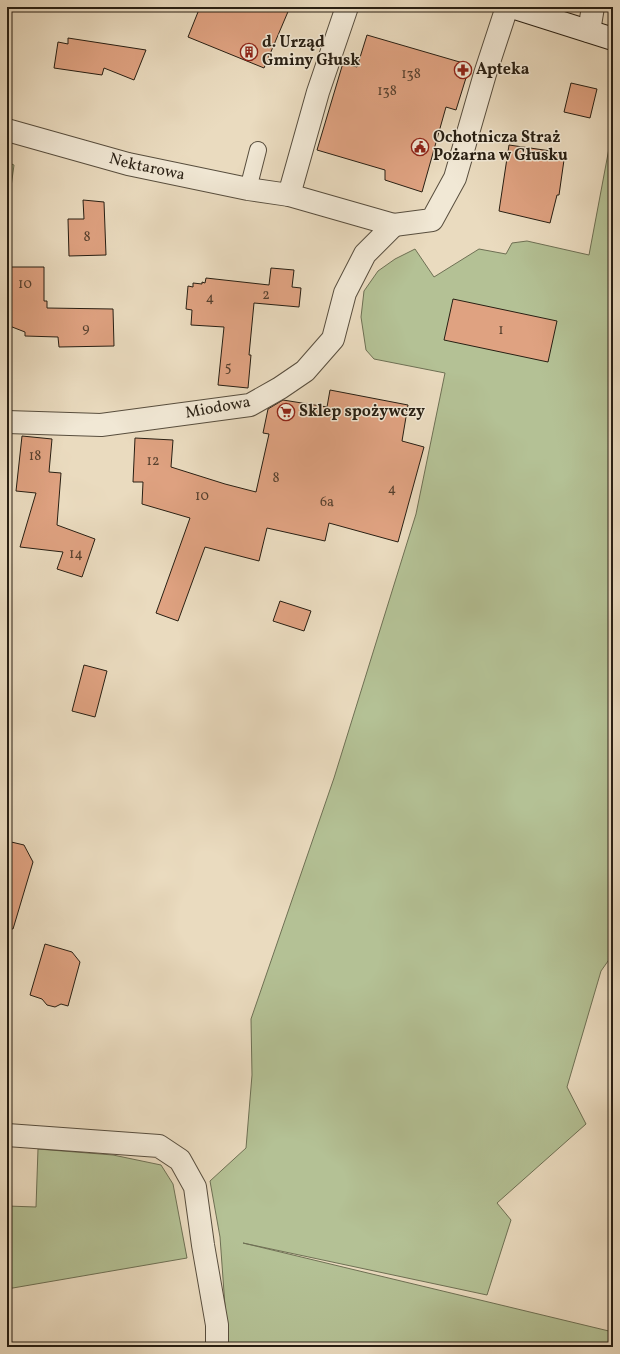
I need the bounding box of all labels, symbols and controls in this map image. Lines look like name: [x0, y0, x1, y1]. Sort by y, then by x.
place label: d. Urząd Gminy Głusk: [262, 32, 360, 72]
building icon: d. Urząd Gminy Głusk: [239, 42, 259, 62]
place label: Apteka: [476, 59, 530, 81]
pharmacy icon: Apteka: [453, 60, 473, 80]
house number: 138: [401, 65, 421, 84]
house number: 138: [377, 82, 397, 101]
place label: Ochotnicza Straż Pożarna w Głusku: [433, 127, 568, 167]
public building icon: Ochotnicza Straż Pożarna w Głusku: [410, 137, 430, 157]
street label: Nektarowa: [106, 148, 187, 187]
house number: 8: [83, 228, 91, 247]
house number: 10: [18, 275, 32, 294]
house number: 2: [262, 286, 270, 305]
house number: 4: [206, 289, 214, 308]
house number: 9: [82, 319, 90, 338]
house number: 1: [498, 321, 504, 340]
house number: 5: [225, 358, 231, 377]
street label: Miodowa: [184, 391, 252, 425]
place label: Sklep spożywczy: [299, 401, 425, 423]
supermarket icon: Sklep spożywczy: [276, 402, 296, 422]
house number: 18: [29, 447, 41, 466]
house number: 12: [147, 452, 159, 471]
house number: 8: [272, 469, 280, 488]
house number: 4: [388, 480, 396, 499]
house number: 10: [195, 487, 209, 506]
house number: 6a: [320, 493, 334, 512]
house number: 14: [69, 545, 83, 564]

